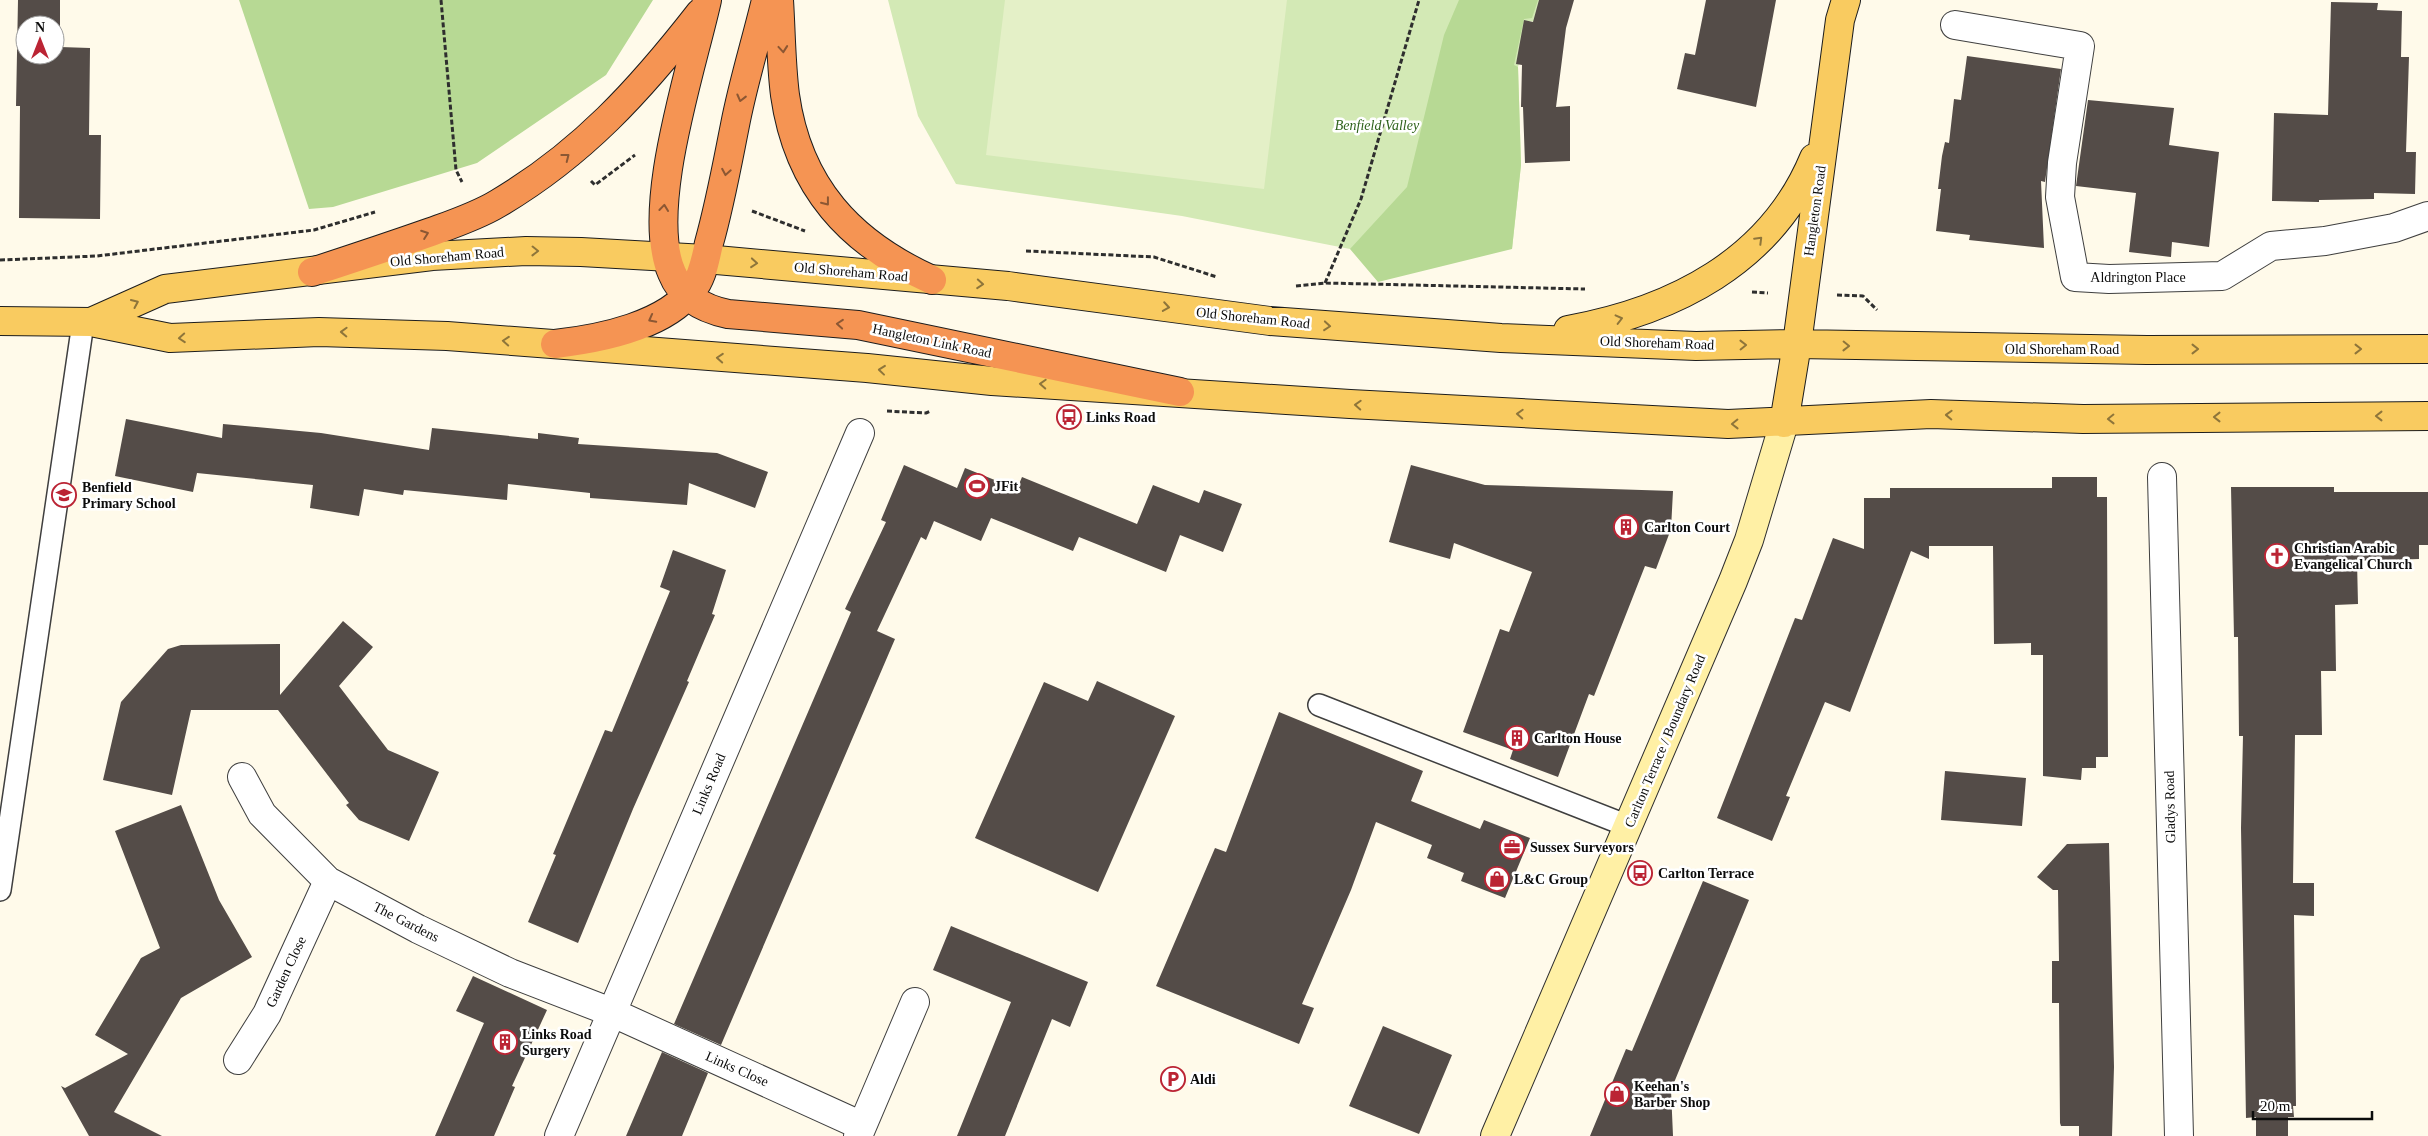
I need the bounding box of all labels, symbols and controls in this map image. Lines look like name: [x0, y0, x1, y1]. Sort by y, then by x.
north arrow: [15, 15, 65, 65]
text: N: [35, 20, 45, 35]
one-way arrow: [777, 45, 788, 53]
one-way arrow: [737, 94, 747, 102]
park label: Benfield Valley: [1335, 118, 1420, 133]
one-way arrow: [560, 154, 569, 162]
street label: Hangleton Road: [1801, 165, 1829, 257]
one-way arrow: [722, 167, 732, 176]
one-way arrow: [821, 196, 829, 205]
one-way arrow: [658, 203, 669, 211]
one-way arrow: [420, 230, 428, 240]
one-way arrow: [1753, 237, 1762, 246]
street label: Old Shoreham Road: [389, 245, 505, 269]
one-way arrow: [531, 246, 539, 256]
one-way arrow: [750, 258, 758, 269]
street label: Old Shoreham Road: [793, 260, 909, 284]
street label: Aldrington Place: [2090, 270, 2186, 285]
one-way arrow: [977, 278, 985, 289]
one-way arrow: [130, 298, 139, 309]
one-way arrow: [1162, 302, 1170, 312]
street label: Old Shoreham Road: [1195, 305, 1311, 331]
one-way arrow: [648, 312, 657, 322]
one-way arrow: [1614, 314, 1623, 325]
one-way arrow: [836, 318, 844, 329]
one-way arrow: [1324, 320, 1332, 331]
street label: Hangleton Link Road: [871, 321, 993, 361]
one-way arrow: [340, 327, 348, 338]
one-way arrow: [177, 332, 185, 343]
street label: Old Shoreham Road: [1600, 334, 1714, 352]
one-way arrow: [502, 335, 510, 346]
one-way arrow: [1739, 340, 1747, 350]
one-way arrow: [1842, 340, 1850, 351]
street label: Old Shoreham Road: [2005, 342, 2119, 357]
one-way arrow: [2192, 344, 2200, 354]
one-way arrow: [2354, 344, 2362, 354]
one-way arrow: [715, 353, 723, 364]
one-way arrow: [877, 365, 885, 376]
one-way arrow: [1039, 379, 1047, 390]
one-way arrow: [1353, 399, 1361, 410]
bus stop icon: Links Road: [1056, 404, 1082, 430]
one-way arrow: [1516, 409, 1524, 420]
place label: Links Road: [1086, 410, 1156, 425]
one-way arrow: [1944, 410, 1952, 420]
one-way arrow: [2375, 411, 2383, 421]
one-way arrow: [2213, 412, 2220, 422]
one-way arrow: [2107, 413, 2115, 424]
one-way arrow: [1731, 419, 1738, 429]
sports icon: JFit: [964, 473, 990, 499]
place label: JFit: [994, 479, 1018, 494]
place label: Benfield Primary School: [82, 480, 176, 511]
school or university icon: Benfield Primary School: [51, 482, 77, 508]
building icon: Carlton Court: [1613, 514, 1639, 540]
place label: Carlton Court: [1644, 520, 1730, 535]
place label: Christian Arabic Evangelical Church: [2294, 541, 2413, 572]
church icon: Christian Arabic Evangelical Church: [2264, 543, 2290, 569]
street label: Carlton Terrace / Boundary Road: [1622, 652, 1708, 830]
building icon: Carlton House: [1504, 725, 1530, 751]
place label: Carlton House: [1534, 731, 1622, 746]
street label: Links Road: [689, 751, 729, 817]
street label: Gladys Road: [2162, 771, 2178, 843]
office icon: Sussex Surveyors: [1499, 834, 1525, 860]
place label: Sussex Surveyors: [1530, 840, 1634, 855]
bus stop icon: Carlton Terrace: [1627, 860, 1653, 886]
shop icon: L&C Group: [1484, 866, 1510, 892]
place label: Carlton Terrace: [1658, 866, 1754, 881]
place label: L&C Group: [1514, 872, 1588, 887]
street label: The Gardens: [371, 899, 441, 945]
street label: Garden Close: [263, 934, 309, 1010]
place label: Links Road Surgery: [522, 1027, 592, 1058]
building icon: Links Road Surgery: [492, 1029, 518, 1055]
street label: Links Close: [703, 1048, 771, 1090]
parking icon: Aldi: [1160, 1066, 1186, 1092]
place label: Aldi: [1190, 1072, 1216, 1087]
place label: Keehan's Barber Shop: [1634, 1079, 1711, 1110]
shop icon: Keehan's Barber Shop: [1604, 1081, 1630, 1107]
scale bar: [2253, 1088, 2372, 1120]
text: 20 m: [2260, 1098, 2291, 1114]

